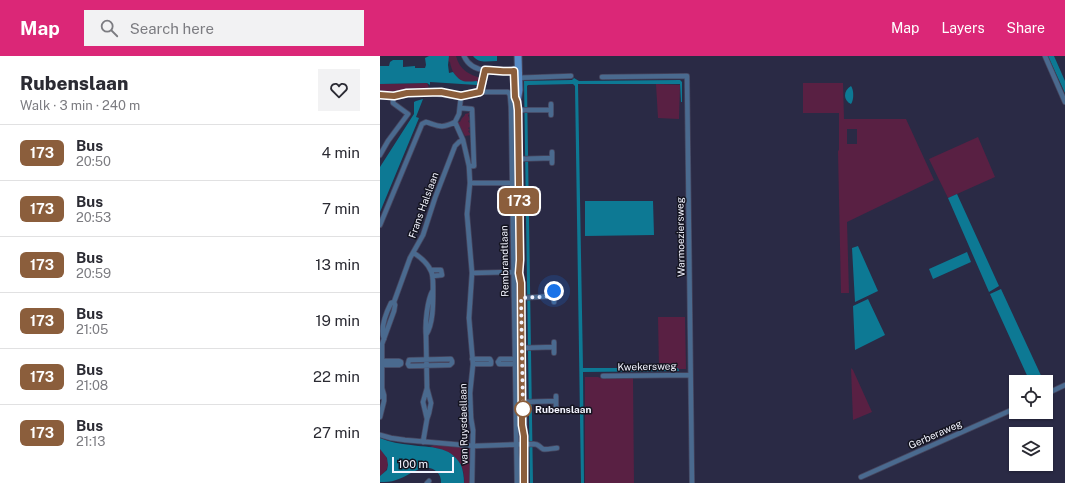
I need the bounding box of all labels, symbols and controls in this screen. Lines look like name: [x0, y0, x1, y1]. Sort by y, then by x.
search box: [84, 10, 364, 46]
text: Map: [20, 17, 60, 39]
icon: search: [98, 17, 120, 39]
text: Search here: [130, 20, 214, 37]
text: Map: [891, 20, 919, 36]
text: Layers: [941, 20, 985, 36]
text: Share: [1007, 20, 1045, 36]
button: heart: [318, 69, 360, 111]
text: Rubenslaan: [20, 72, 128, 94]
text: Walk · 3 min · 240 m: [20, 98, 140, 113]
text: Bus: [76, 137, 103, 154]
text: 4 min: [321, 144, 360, 161]
text: 173: [30, 145, 54, 161]
text: 20:50: [76, 154, 111, 169]
street label: Frans Halslaan: [406, 170, 441, 240]
line badge: 173: [496, 188, 542, 214]
text: Bus: [76, 193, 103, 210]
text: 173: [507, 193, 531, 209]
street label: Warmoeziersweg: [673, 197, 687, 277]
text: 7 min: [322, 200, 360, 217]
text: 173: [30, 201, 54, 217]
text: 20:53: [76, 210, 111, 225]
street label: Rembrandtlaan: [497, 225, 511, 297]
text: Bus: [76, 249, 103, 266]
text: 13 min: [315, 256, 360, 273]
text: 173: [30, 257, 54, 273]
text: 20:59: [76, 266, 111, 281]
your location: [544, 281, 564, 301]
text: Bus: [76, 305, 103, 322]
text: 19 min: [315, 312, 360, 329]
text: 173: [30, 313, 54, 329]
text: 21:05: [76, 322, 108, 337]
street label: Kwekersweg: [617, 359, 677, 373]
text: Bus: [76, 361, 103, 378]
text: 22 min: [313, 368, 360, 385]
text: 173: [30, 369, 54, 385]
map controls: [1009, 375, 1053, 471]
button: locate: [1009, 375, 1053, 419]
text: 21:08: [76, 378, 108, 393]
street label: van Ruysdaellaan: [456, 383, 470, 465]
marker: Rubenslaan: [514, 400, 532, 418]
place label: Rubenslaan: [535, 403, 591, 415]
text: Bus: [76, 417, 103, 434]
street label: Gerberaweg: [906, 417, 964, 451]
text: 27 min: [313, 424, 360, 441]
text: 173: [30, 425, 54, 441]
button: layers: [1009, 427, 1053, 471]
text: 21:13: [76, 434, 105, 449]
scale bar: [392, 455, 454, 474]
text: 100 m: [398, 458, 428, 470]

